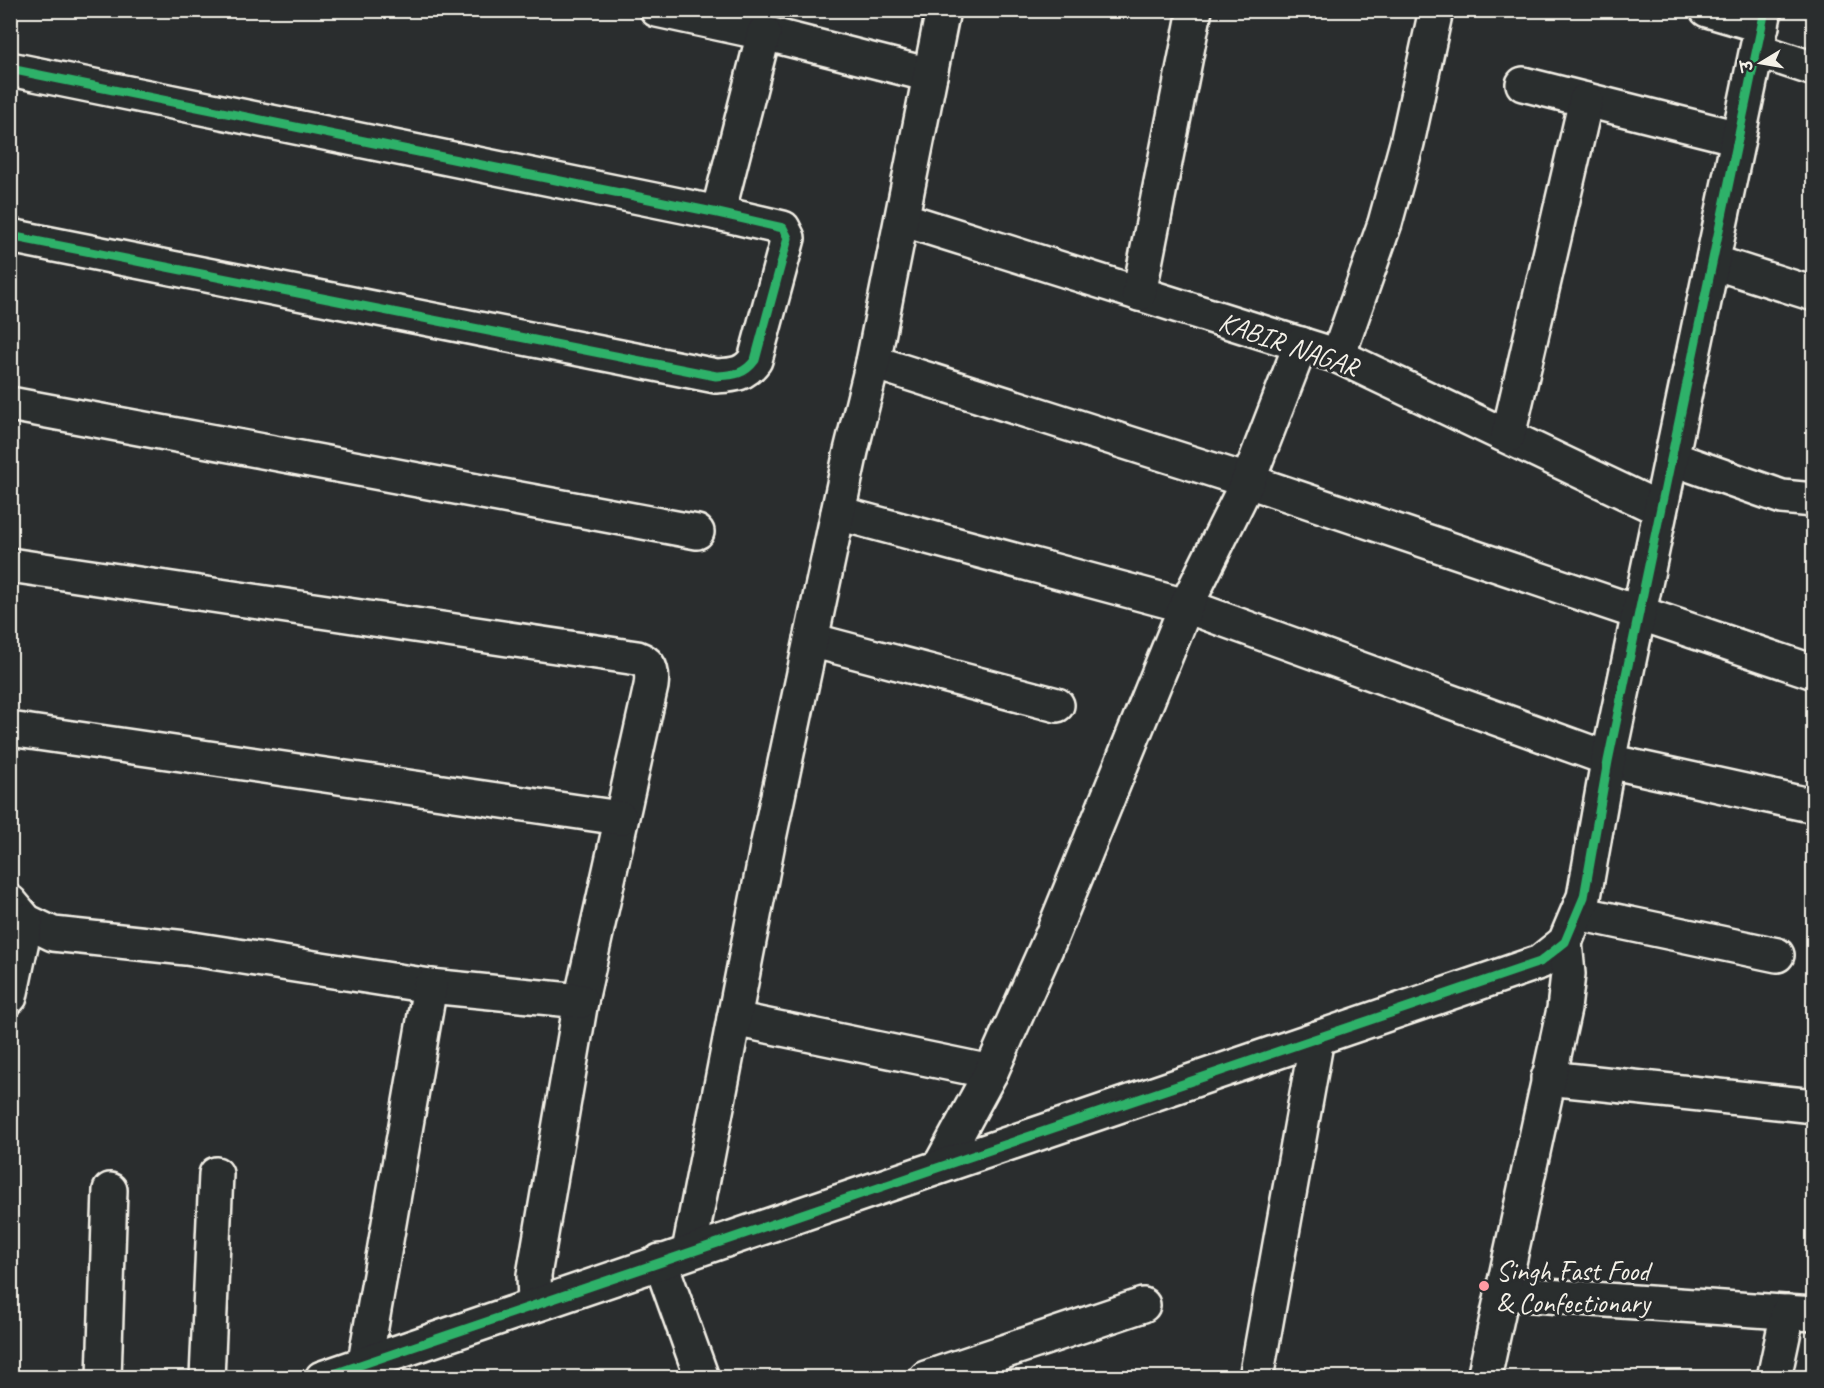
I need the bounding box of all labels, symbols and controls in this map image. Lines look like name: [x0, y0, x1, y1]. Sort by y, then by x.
north arrow: [1731, 33, 1791, 93]
text: उ: [1736, 57, 1758, 75]
street label: KABIR NAGAR: [1214, 304, 1365, 385]
place label: Singh Fast Food & Confectionary: [1496, 1253, 1653, 1320]
marker: Singh Fast Food & Confectionary: [1477, 1279, 1491, 1293]

